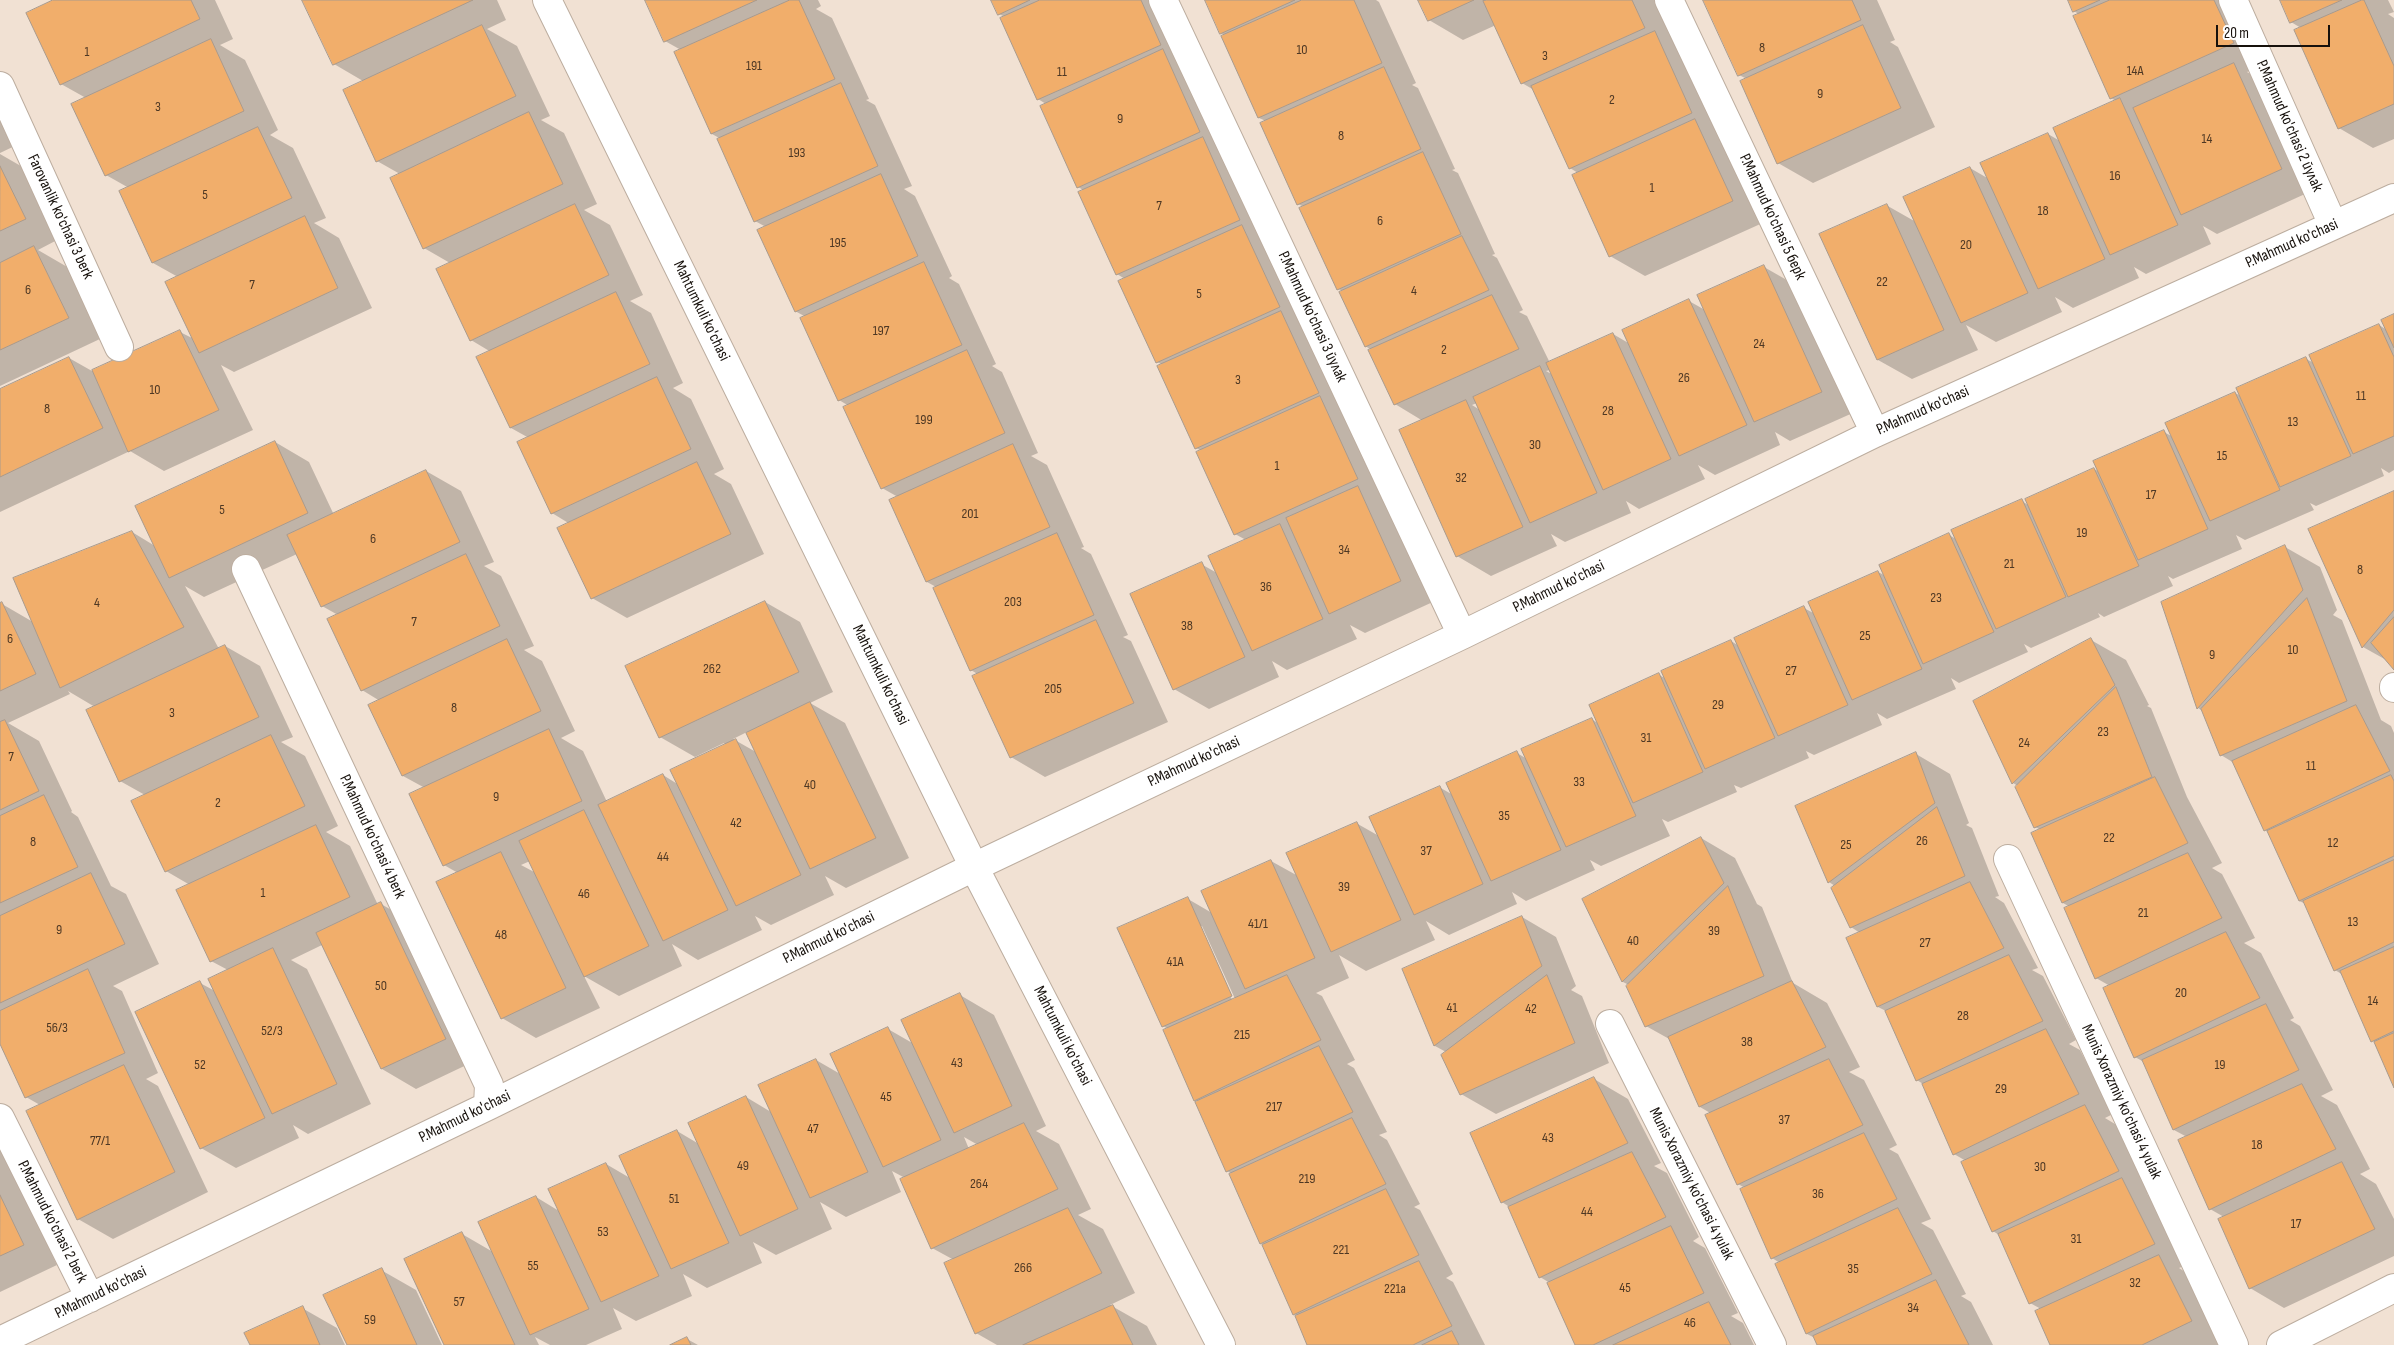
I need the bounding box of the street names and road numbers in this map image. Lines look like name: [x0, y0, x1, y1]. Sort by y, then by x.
street label: P.Mahmud ko'chasi 2 йулак: [2251, 57, 2327, 195]
street label: P.Mahmud ko'chasi 5 берк: [1734, 151, 1810, 283]
street label: Farovanlik ko'chasi 3 berk: [23, 152, 97, 282]
street label: P.Mahmud ko'chasi: [2243, 215, 2341, 273]
street label: P.Mahmud ko'chasi 3 йулак: [1273, 249, 1351, 385]
street label: Mahtumkuli ko'chasi: [668, 258, 734, 364]
street label: P.Mahmud ko'chasi: [1874, 382, 1972, 440]
street label: P.Mahmud ko'chasi: [1510, 557, 1608, 617]
street label: Mahtumkuli ko'chasi: [847, 622, 913, 728]
street label: P.Mahmud ko'chasi: [1145, 732, 1243, 792]
street label: P.Mahmud ko'chasi 4 berk: [335, 772, 409, 902]
street label: P.Mahmud ko'chasi: [780, 908, 878, 968]
street label: Mahtumkuli ko'chasi: [1029, 983, 1095, 1089]
street label: Munis Xorazmiy ko'chasi 4 yulak: [2077, 1022, 2165, 1182]
street label: P.Mahmud ko'chasi: [416, 1087, 514, 1147]
street label: Munis Xorazmiy ko'chasi 4 yulak: [1644, 1105, 1738, 1263]
street label: P.Mahmud ko'chasi 2 berk: [13, 1158, 91, 1286]
street label: P.Mahmud ko'chasi: [52, 1263, 150, 1323]

